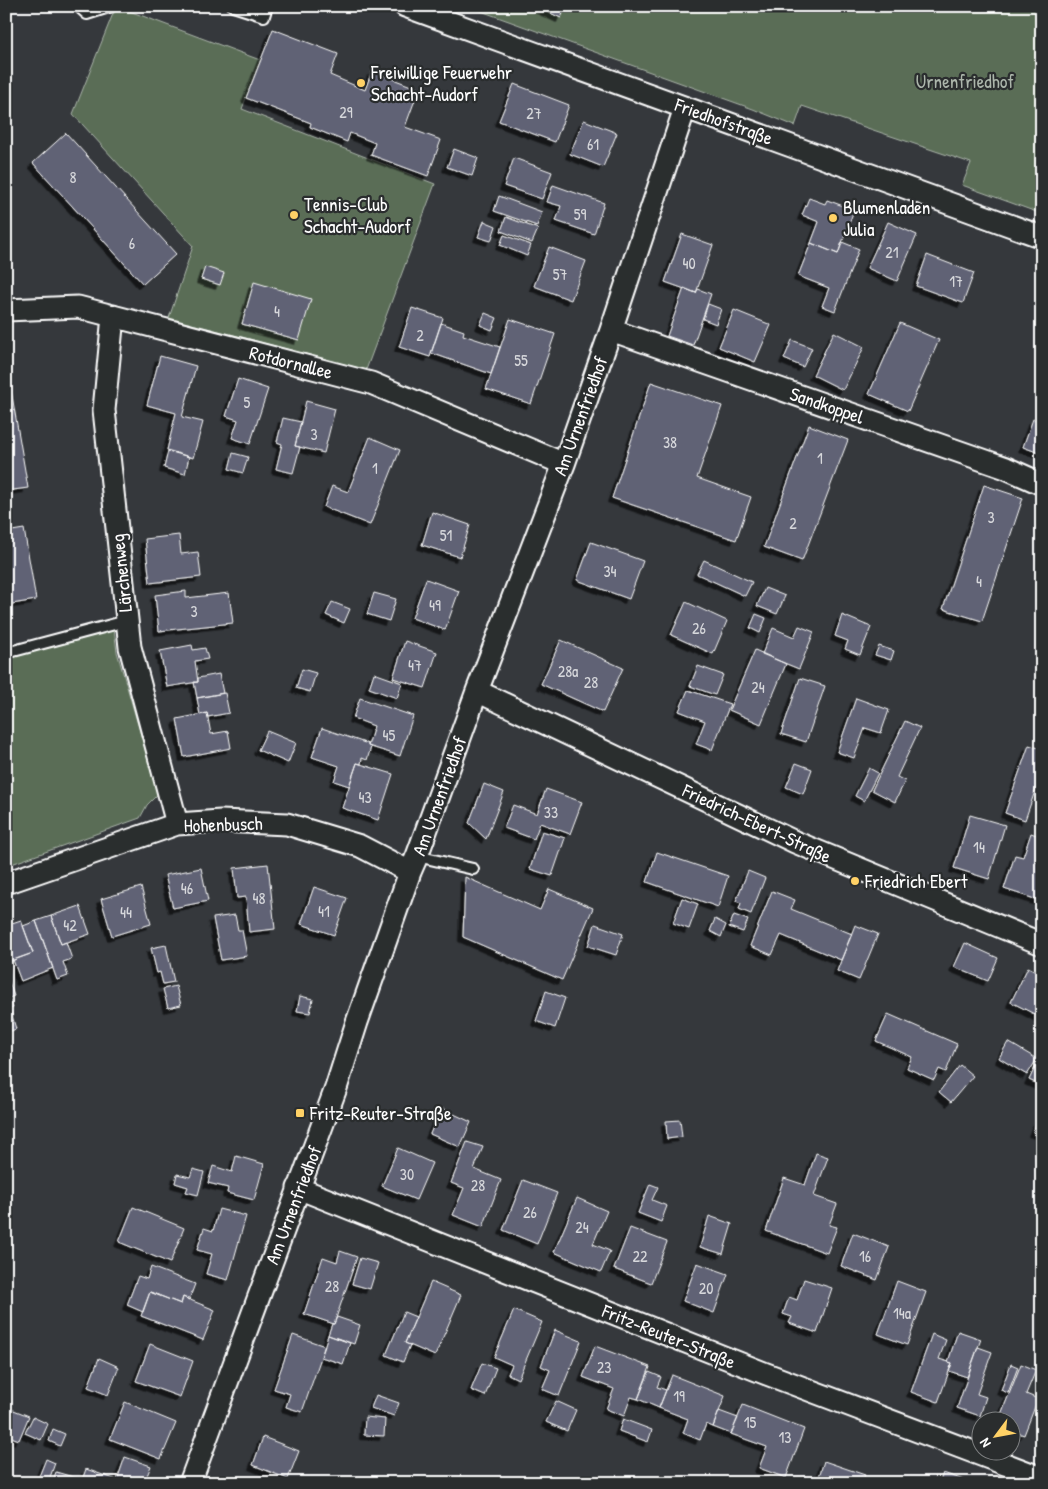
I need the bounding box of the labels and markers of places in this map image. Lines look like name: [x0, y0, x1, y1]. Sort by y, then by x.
place label: Freiwillige Feuerwehr Schacht-Audorf: [370, 59, 513, 107]
marker: Freiwillige Feuerwehr Schacht-Audorf: [355, 77, 367, 89]
place label: Tennis-Club Schacht-Audorf: [304, 191, 411, 239]
place label: Blumenladen Julia: [843, 194, 930, 242]
marker: Tennis-Club Schacht-Audorf: [288, 209, 300, 221]
marker: Blumenladen Julia: [827, 212, 839, 224]
place label: Friedrich Ebert: [864, 868, 968, 894]
marker: Friedrich Ebert: [849, 875, 861, 887]
place label: Fritz-Reuter-Straße: [309, 1100, 452, 1126]
marker: Fritz-Reuter-Straße: [294, 1107, 306, 1119]

